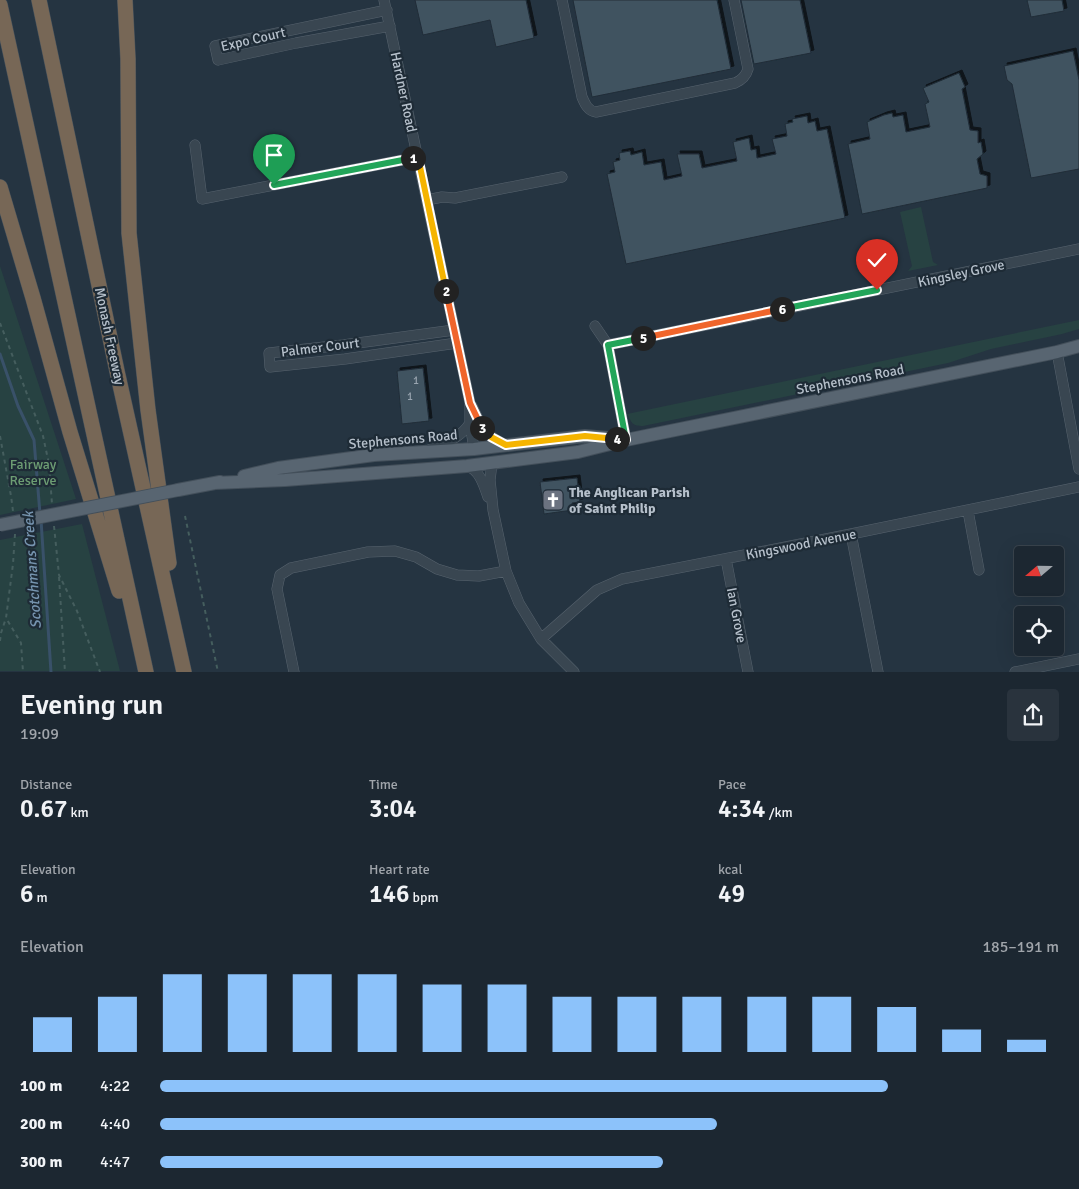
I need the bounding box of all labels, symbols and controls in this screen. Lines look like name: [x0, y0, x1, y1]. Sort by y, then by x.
street label: Expo Court: [219, 24, 287, 55]
street label: Hardner Road: [387, 50, 420, 134]
pin: [253, 134, 295, 185]
icon: arrive: [260, 141, 288, 169]
pin: 1: [400, 146, 426, 170]
text: 1: [410, 150, 417, 167]
pin: [856, 239, 898, 290]
icon: check: [863, 246, 891, 274]
street label: Kingsley Grove: [916, 256, 1006, 291]
pin: 2: [434, 278, 458, 304]
text: 2: [443, 283, 450, 300]
street label: Monash Freeway: [91, 286, 128, 387]
pin: 6: [770, 296, 794, 322]
text: 6: [779, 301, 786, 318]
pin: 5: [630, 326, 656, 350]
text: 5: [640, 330, 647, 347]
street label: Palmer Court: [280, 334, 360, 361]
street label: Stephensons Road: [795, 361, 905, 398]
house number: 1: [413, 374, 419, 387]
house number: 1: [407, 390, 413, 403]
pin: 3: [470, 416, 494, 440]
text: 3: [479, 420, 486, 437]
street label: Stephensons Road: [348, 426, 458, 453]
pin: 4: [604, 426, 630, 452]
text: 4: [614, 431, 621, 448]
park label: Fairway Reserve: [9, 456, 57, 489]
place label: The Anglican Parish of Saint Philip: [569, 484, 690, 517]
church icon: The Anglican Parish of Saint Philip: [541, 488, 565, 512]
water label: Scotchmans Creek: [19, 509, 45, 629]
street label: Kingswood Avenue: [744, 525, 858, 564]
north arrow: [1014, 546, 1064, 596]
map controls: [1014, 546, 1064, 656]
street label: Ian Grove: [723, 586, 750, 644]
button: locate: [1014, 606, 1064, 656]
text: Evening run: [20, 688, 163, 722]
button: share: [1007, 689, 1059, 741]
text: 19:09: [20, 724, 59, 744]
text: Distance: [20, 776, 72, 793]
text: Time: [369, 776, 398, 793]
text: Pace: [718, 776, 746, 793]
text: 0.67: [20, 793, 67, 824]
text: 3:04: [369, 793, 417, 824]
text: 4:34: [718, 793, 766, 824]
text: km: [67, 804, 89, 821]
text: /km: [766, 804, 793, 821]
text: Elevation: [20, 861, 76, 878]
text: Heart rate: [369, 861, 430, 878]
text: kcal: [718, 861, 743, 878]
text: 6: [20, 878, 34, 909]
text: 146: [369, 878, 410, 909]
text: 49: [718, 878, 745, 909]
text: m: [34, 889, 48, 906]
text: bpm: [410, 889, 439, 906]
text: Elevation: [20, 937, 84, 957]
text: 185–191 m: [982, 937, 1059, 957]
text: 100 m: [20, 1076, 62, 1096]
text: 4:22: [100, 1076, 130, 1096]
text: 200 m: [20, 1114, 62, 1134]
text: 4:40: [100, 1114, 130, 1134]
text: 300 m: [20, 1152, 62, 1172]
text: 4:47: [100, 1152, 130, 1172]

